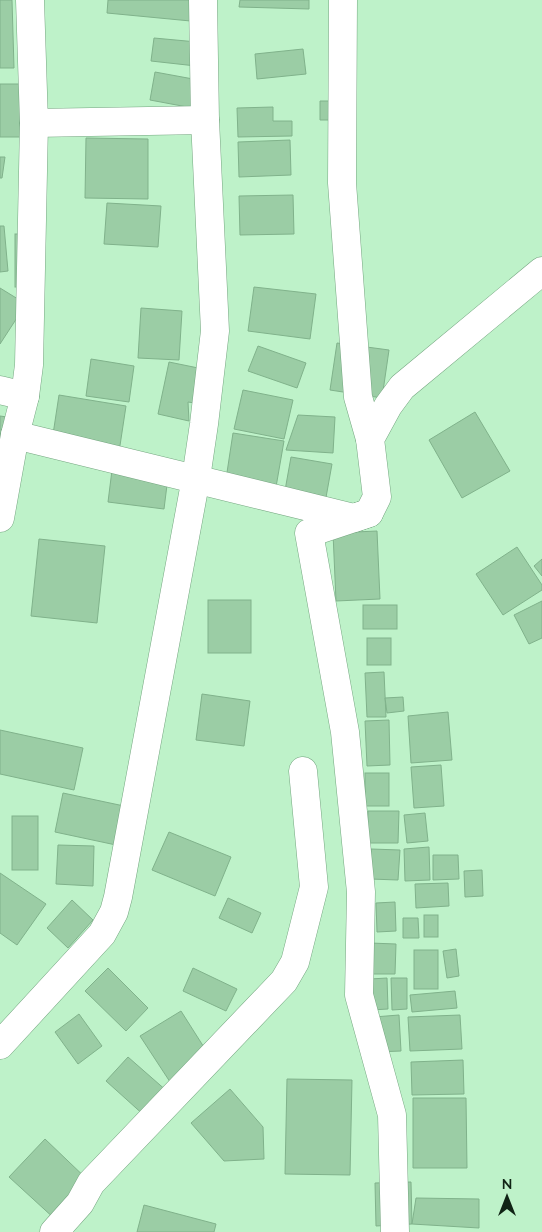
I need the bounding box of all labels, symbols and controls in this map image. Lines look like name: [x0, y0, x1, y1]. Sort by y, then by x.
north arrow: [482, 1172, 532, 1222]
text: N: [502, 1175, 512, 1193]

